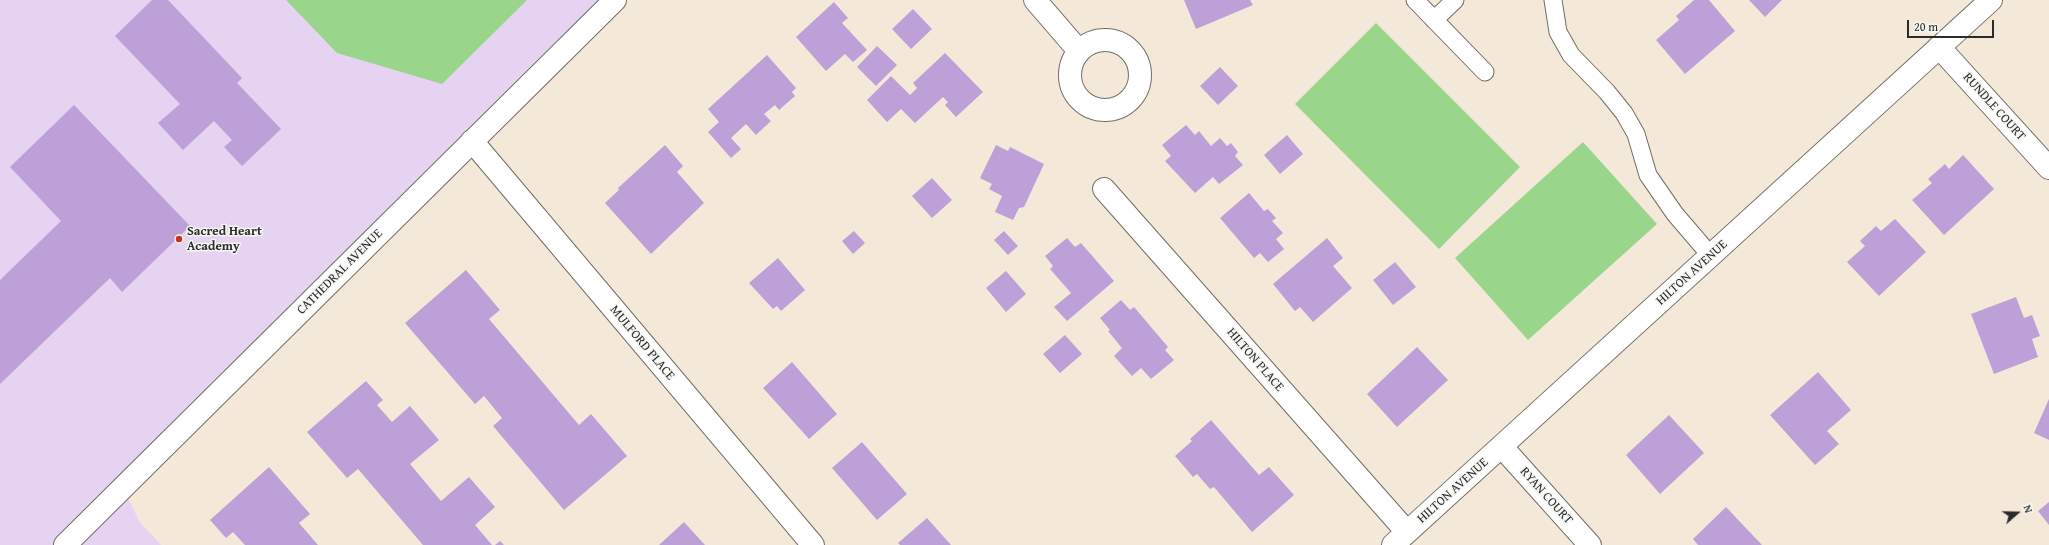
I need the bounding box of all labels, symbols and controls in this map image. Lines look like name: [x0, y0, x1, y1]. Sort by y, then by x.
scale bar: [1909, 12, 1996, 38]
text: 20 m: [1914, 18, 1938, 35]
street label: RUNDLE COURT: [1959, 70, 2029, 144]
place label: Sacred Heart Academy: [187, 224, 262, 255]
street label: CATHEDRAL AVENUE: [294, 226, 386, 318]
marker: Sacred Heart Academy: [174, 234, 184, 244]
street label: HILTON AVENUE: [1653, 237, 1731, 309]
street label: MULFORD PLACE: [606, 302, 678, 384]
street label: HILTON PLACE: [1223, 325, 1287, 395]
street label: HILTON AVENUE: [1414, 455, 1492, 527]
street label: RYAN COURT: [1516, 464, 1576, 528]
north arrow: [1997, 493, 2037, 533]
text: N: [2019, 503, 2037, 515]

